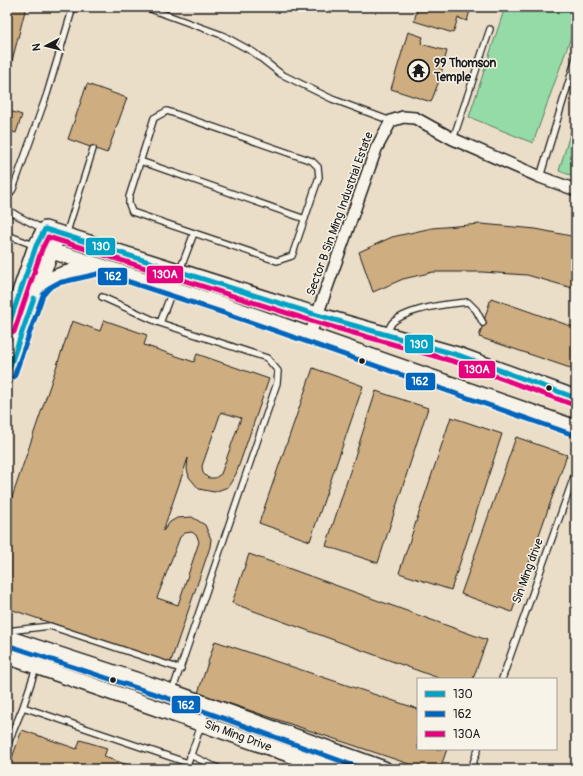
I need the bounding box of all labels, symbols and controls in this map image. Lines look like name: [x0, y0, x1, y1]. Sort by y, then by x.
north arrow: [26, 26, 66, 66]
text: N: [30, 42, 43, 52]
place label: 99 Thomson Temple: [433, 56, 497, 85]
temple icon: 99 Thomson Temple: [406, 57, 432, 83]
street label: Sector B Sin Ming Industrial Estate: [303, 130, 377, 298]
line badge: 130: [85, 237, 116, 256]
text: 130: [92, 240, 110, 253]
line badge: 130A: [146, 265, 184, 284]
line badge: 162: [97, 267, 128, 286]
text: 130A: [152, 268, 178, 281]
text: 162: [105, 270, 121, 283]
line badge: 130: [404, 334, 434, 354]
text: 130: [410, 338, 428, 351]
unlabelled marker: [357, 356, 367, 366]
line badge: 130A: [458, 360, 496, 379]
text: 130A: [464, 363, 490, 376]
line badge: 162: [405, 372, 436, 391]
text: 162: [412, 375, 428, 388]
unlabelled marker: [544, 383, 554, 393]
street label: Sin Ming drive: [509, 536, 547, 606]
unlabelled marker: [108, 675, 118, 685]
legend: [417, 678, 557, 750]
text: 130: [453, 687, 473, 702]
line badge: 162: [171, 695, 201, 714]
text: 162: [178, 699, 194, 712]
text: 162: [453, 707, 472, 722]
street label: Sin Ming Drive: [202, 717, 274, 755]
text: 130A: [453, 727, 481, 742]

